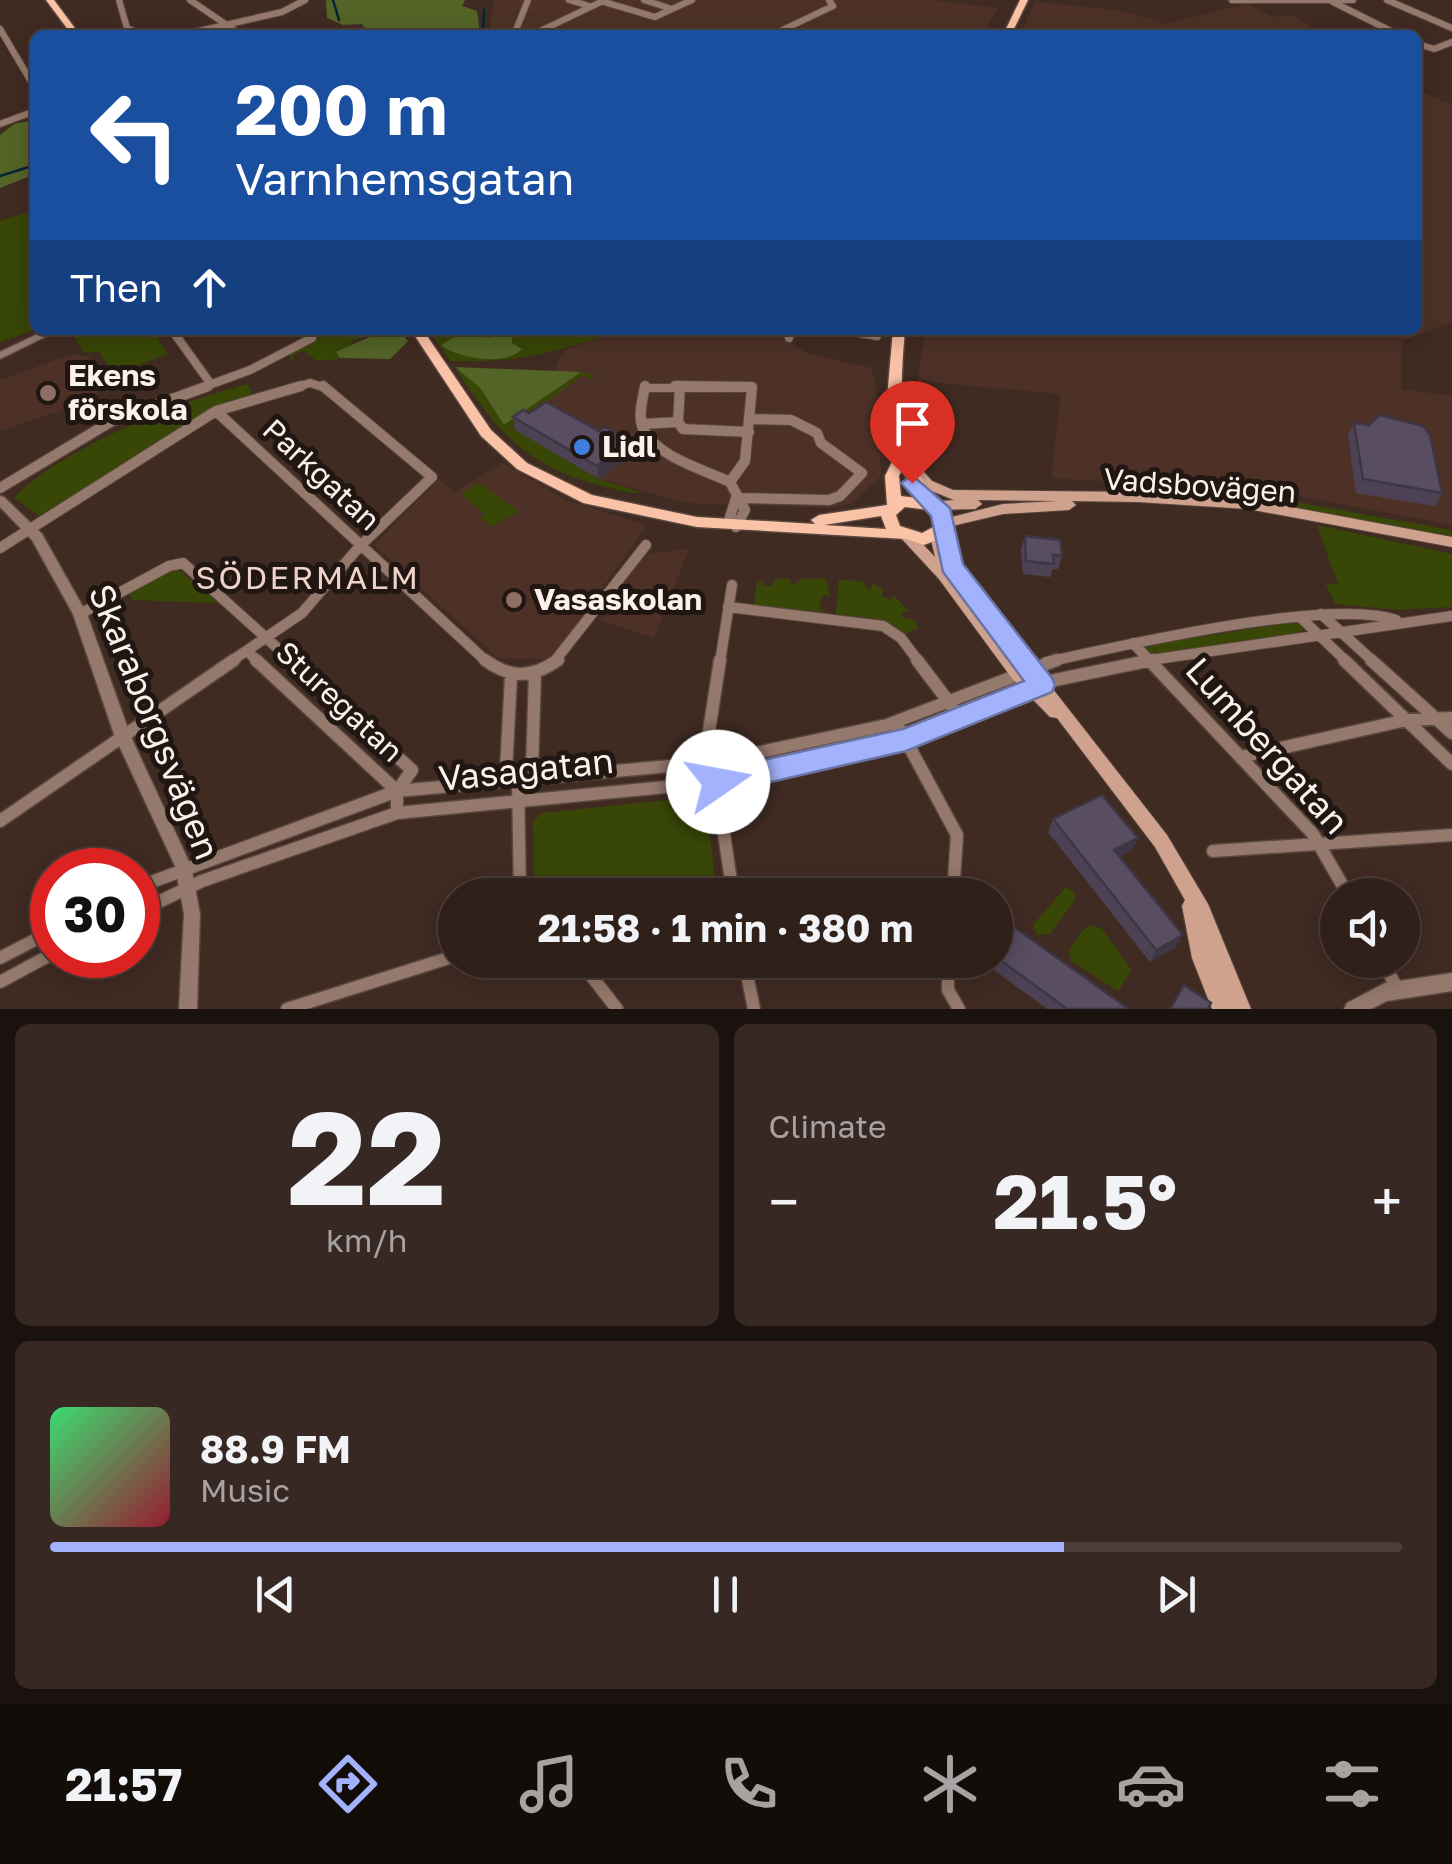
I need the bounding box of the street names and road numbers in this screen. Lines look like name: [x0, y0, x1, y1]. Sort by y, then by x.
street label: Parkgatan: [256, 411, 388, 538]
street label: Vadsbovägen: [1103, 460, 1298, 510]
street label: Skaraborgsvägen: [81, 578, 229, 865]
street label: Sturegatan: [269, 634, 410, 769]
street label: Lumbergatan: [1178, 648, 1358, 842]
street label: Vasagatan: [436, 739, 615, 799]

